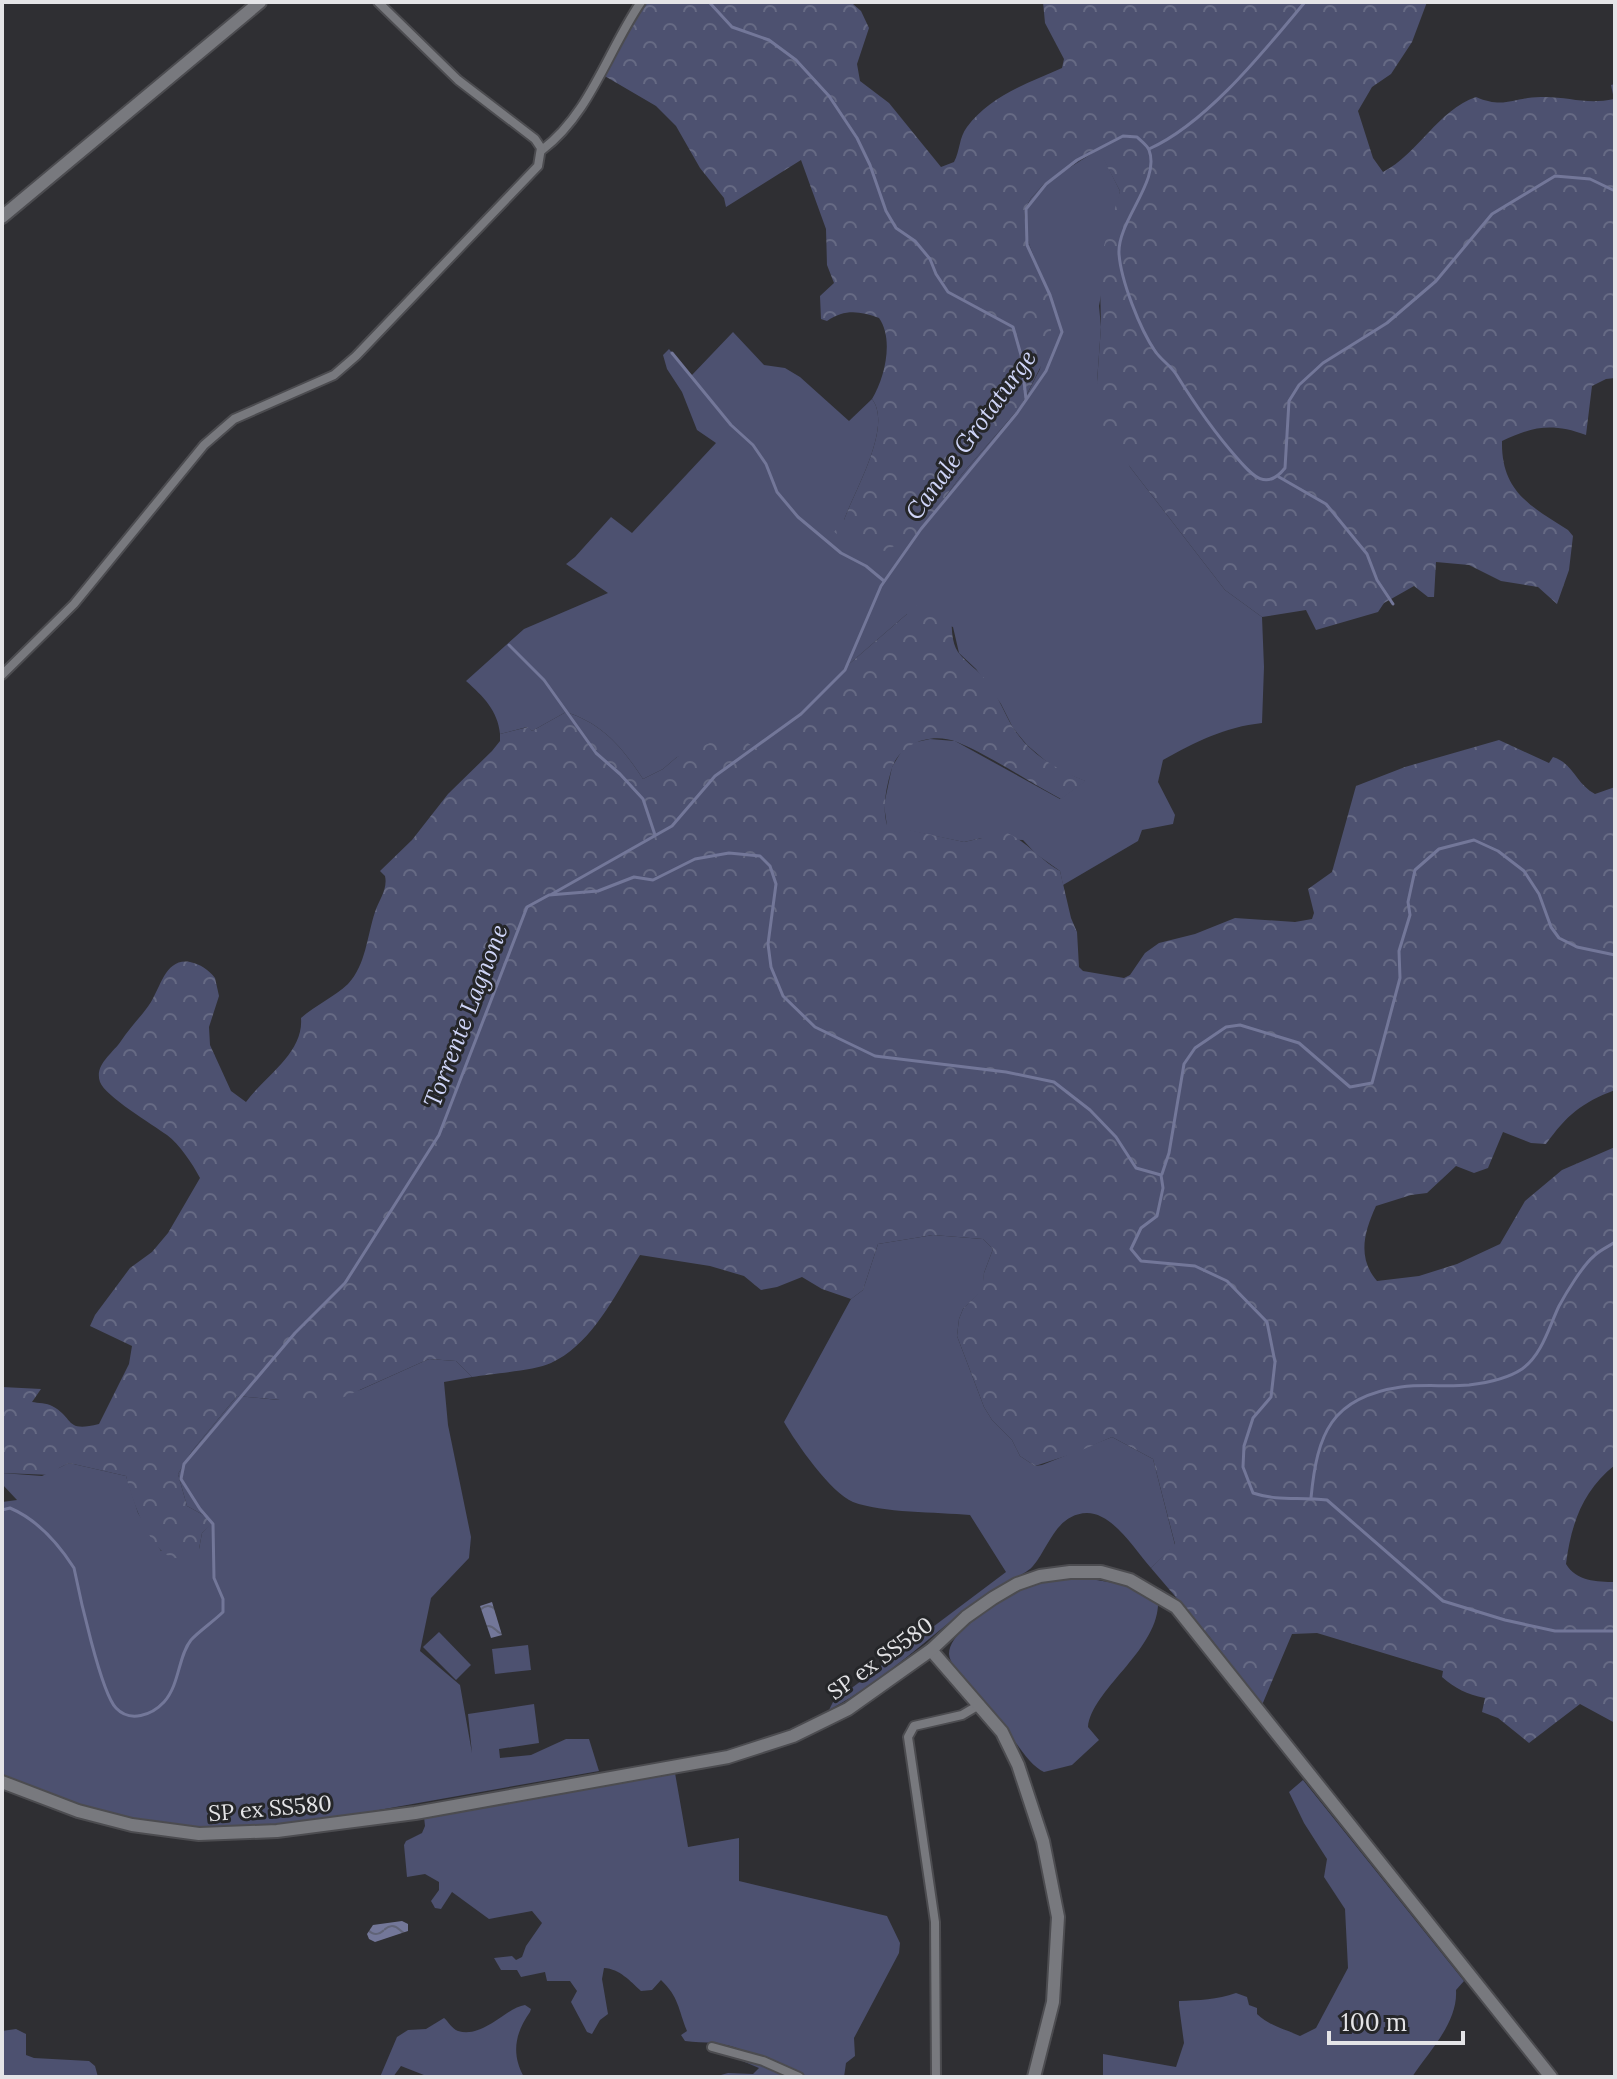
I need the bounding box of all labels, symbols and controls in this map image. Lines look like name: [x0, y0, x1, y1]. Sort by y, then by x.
water label: Canale Grotaturge: [898, 343, 1043, 526]
water label: Torrente Lagnone: [416, 920, 515, 1112]
street label: SP ex SS580: [822, 1610, 938, 1706]
street label: SP ex SS580: [207, 1789, 333, 1827]
scale bar: [1329, 1995, 1463, 2045]
text: 100 m: [1341, 2007, 1407, 2038]

